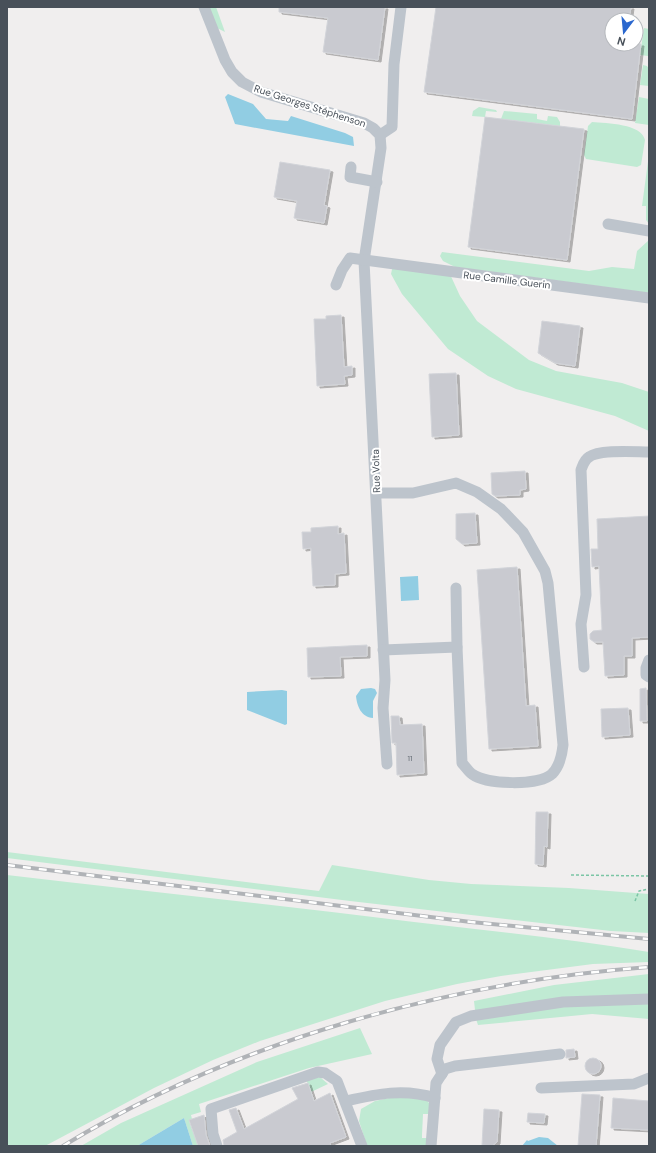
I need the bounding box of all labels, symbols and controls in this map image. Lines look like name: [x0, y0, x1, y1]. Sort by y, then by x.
north arrow: [604, 12, 644, 52]
text: N: [615, 34, 627, 49]
street label: Rue Georges Stéphenson: [252, 82, 368, 130]
street label: Rue Camille Guerin: [463, 268, 552, 292]
street label: Rue Volta: [369, 449, 383, 493]
house number: 11: [408, 753, 413, 763]

